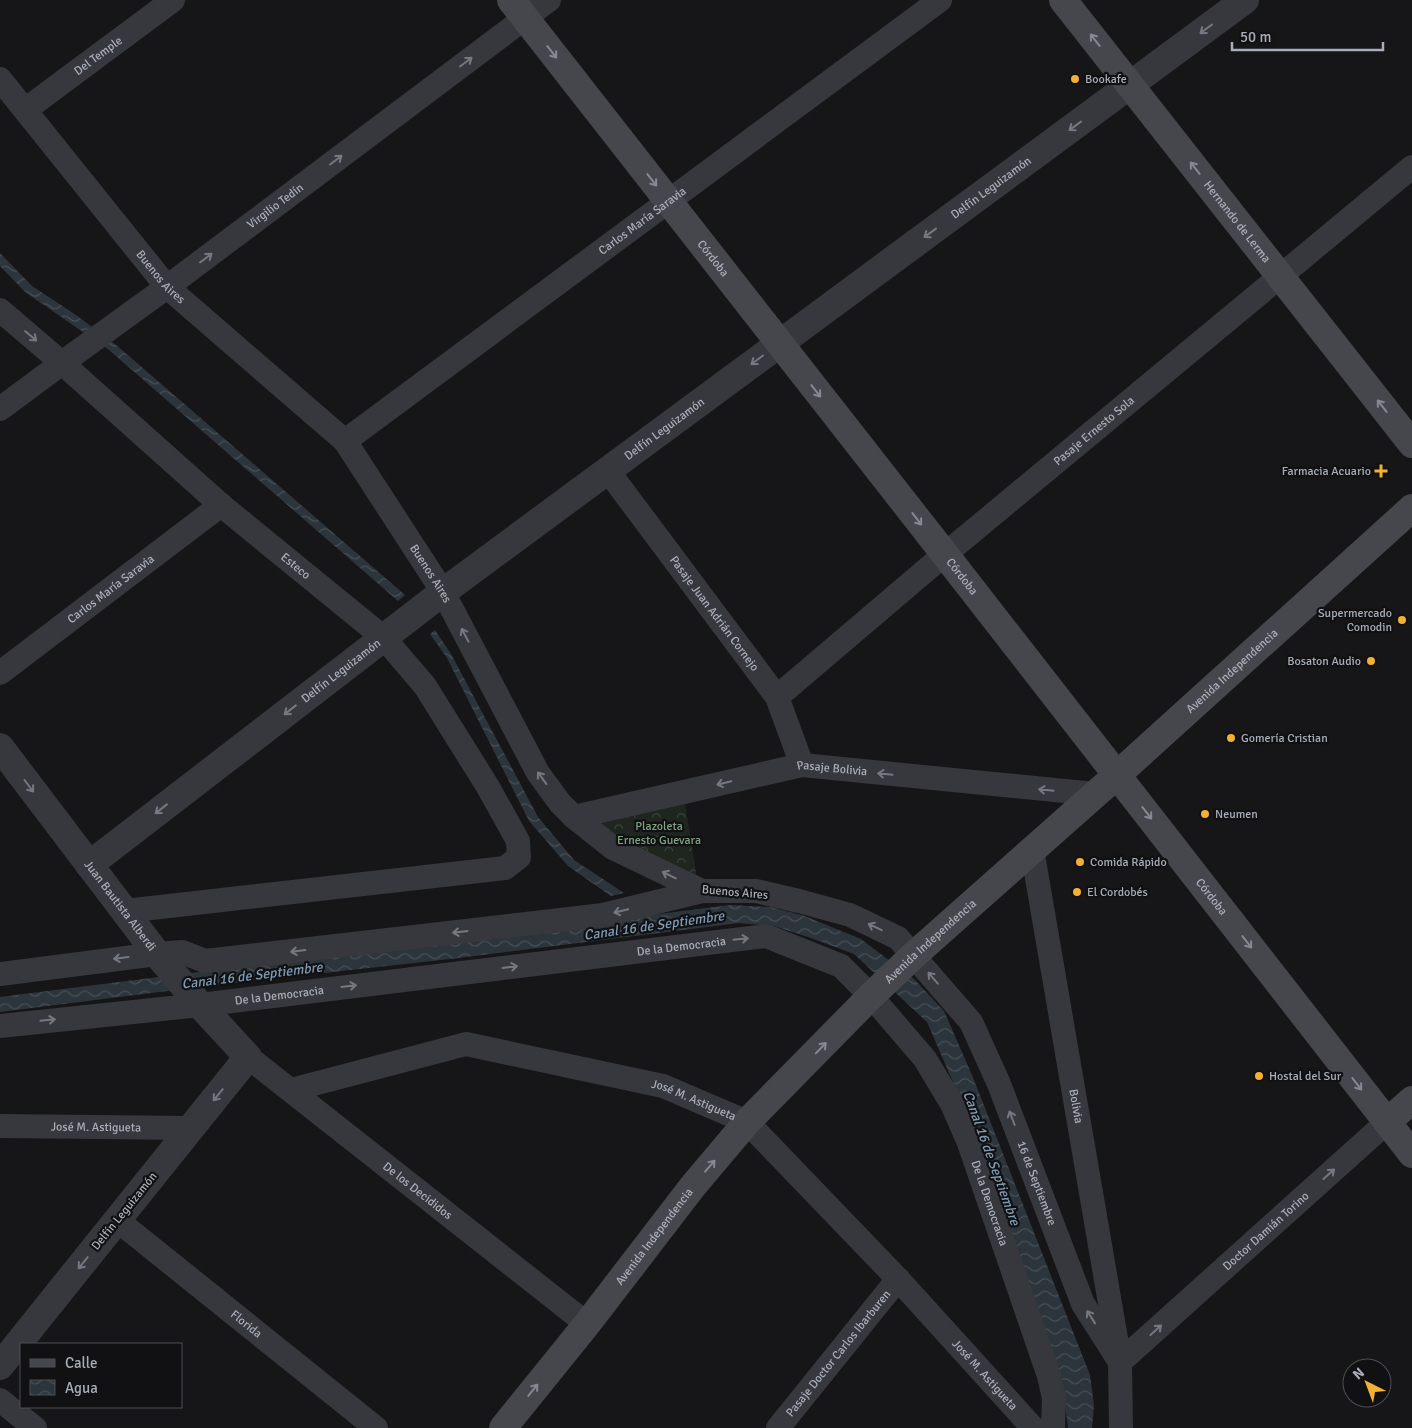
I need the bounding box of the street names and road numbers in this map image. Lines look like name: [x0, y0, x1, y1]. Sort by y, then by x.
street label: Del Temple: [71, 33, 125, 79]
street label: Delfín Leguizamón: [948, 153, 1034, 223]
street label: Hernando de Lerma: [1200, 178, 1274, 266]
street label: Virgilio Tedín: [244, 180, 307, 232]
street label: Carlos María Saravia: [596, 184, 689, 258]
street label: Córdoba: [694, 237, 732, 280]
street label: Buenos Aires: [133, 247, 188, 307]
street label: Pasaje Ernesto Sola: [1051, 393, 1138, 469]
street label: Delfín Leguizamón: [621, 395, 708, 464]
street label: Buenos Aires: [406, 542, 454, 606]
street label: Esteco: [277, 550, 313, 583]
street label: Carlos María Saravia: [64, 551, 157, 627]
street label: Pasaje Juan Adrián Cornejo: [666, 553, 762, 674]
street label: Córdoba: [943, 555, 981, 598]
street label: Avenida Independencia: [1183, 626, 1281, 717]
street label: Delfín Leguizamón: [298, 636, 384, 707]
street label: Pasaje Bolivia: [795, 758, 868, 779]
street label: Juan Bautista Alberdi: [81, 858, 159, 954]
street label: Córdoba: [1192, 876, 1230, 919]
street label: Buenos Aires: [701, 882, 769, 903]
street label: Avenida Independencia: [882, 896, 980, 987]
street label: De la Democracia: [636, 934, 727, 960]
street label: De la Democracia: [234, 983, 325, 1009]
street label: José M. Astigueta: [650, 1077, 738, 1124]
street label: Bolivia: [1065, 1088, 1086, 1125]
street label: José M. Astigueta: [51, 1120, 141, 1135]
street label: 16 de Septiembre: [1013, 1139, 1059, 1228]
street label: De la Democracia: [968, 1158, 1011, 1248]
street label: De los Decididos: [380, 1159, 455, 1223]
street label: Delfín Leguizamón: [88, 1169, 160, 1253]
street label: Avenida Independencia: [612, 1185, 697, 1289]
street label: Doctor Damián Torino: [1220, 1189, 1312, 1274]
street label: Pasaje Doctor Carlos Ibarburen: [783, 1287, 894, 1420]
street label: Florida: [227, 1307, 265, 1342]
street label: José M. Astigueta: [949, 1337, 1020, 1414]

